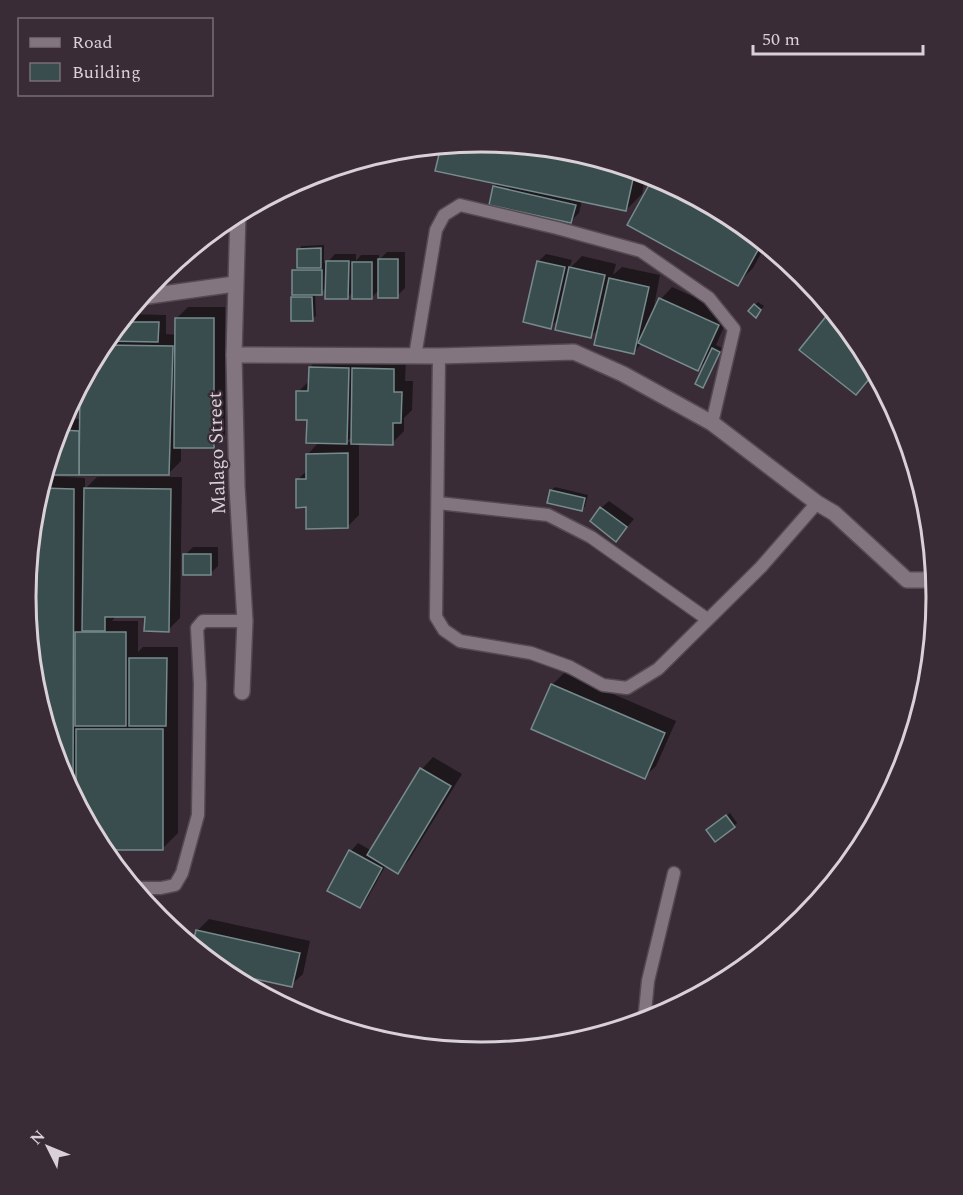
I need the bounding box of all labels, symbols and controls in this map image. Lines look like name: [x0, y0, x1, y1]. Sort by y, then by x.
legend: [18, 18, 213, 96]
scale bar: [753, 18, 922, 56]
text: 50 m: [762, 26, 800, 53]
text: Road: [72, 29, 113, 56]
text: Building: [72, 59, 141, 86]
street label: Malago Street: [200, 391, 234, 515]
north arrow: [18, 1117, 78, 1177]
text: N: [25, 1124, 51, 1150]

